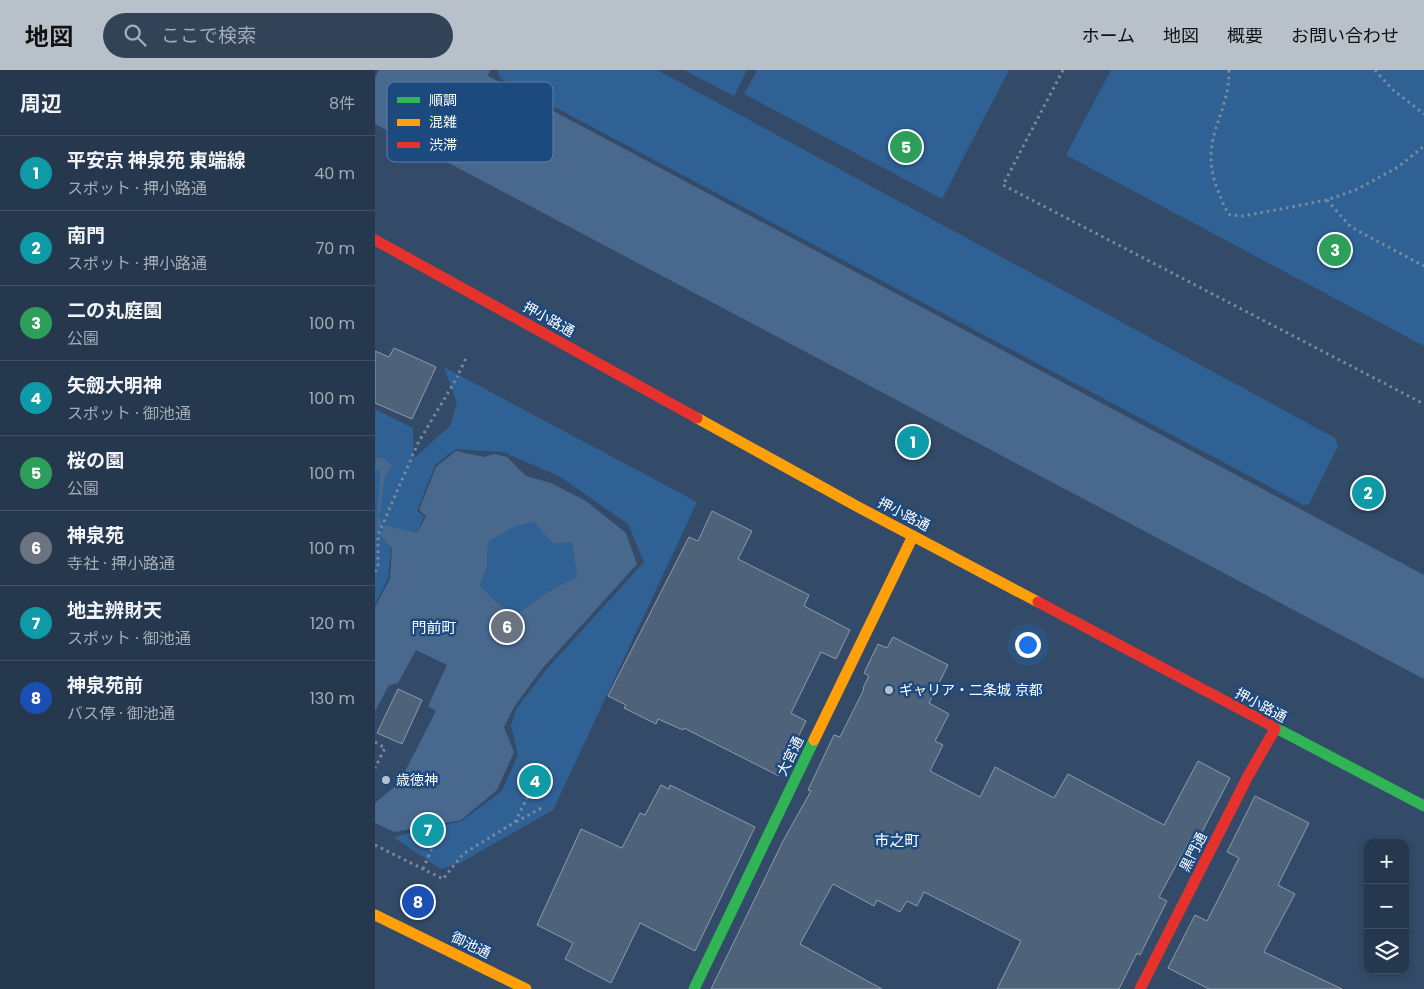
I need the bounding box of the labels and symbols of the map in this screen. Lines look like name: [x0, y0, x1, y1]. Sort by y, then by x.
legend: [387, 82, 553, 162]
text: 順調: [429, 90, 457, 110]
text: 混雑: [429, 112, 457, 132]
pin: 5: [890, 128, 922, 166]
text: 渋滞: [429, 135, 457, 155]
pin: 3: [1319, 231, 1351, 269]
street label: 押小路通: [520, 297, 578, 341]
pin: 1: [897, 423, 929, 461]
pin: 2: [1352, 474, 1384, 512]
street label: 押小路通: [875, 492, 933, 536]
pin: 6: [491, 608, 523, 646]
district label: 門前町: [411, 617, 457, 638]
your location: [1015, 632, 1041, 658]
place label: ギャリア・二条城 京都: [899, 680, 1043, 700]
street label: 押小路通: [1232, 683, 1290, 727]
marker: ギャリア・二条城 京都: [883, 684, 895, 696]
street label: 大宮通: [772, 733, 808, 779]
pin: 4: [519, 762, 551, 800]
place label: 歳徳神: [396, 770, 438, 790]
marker: 歳徳神: [380, 774, 392, 786]
pin: 7: [412, 811, 444, 849]
street label: 黒門通: [1175, 829, 1211, 875]
district label: 市之町: [874, 830, 920, 851]
pin: 8: [402, 883, 434, 921]
street label: 御池通: [448, 927, 494, 963]

